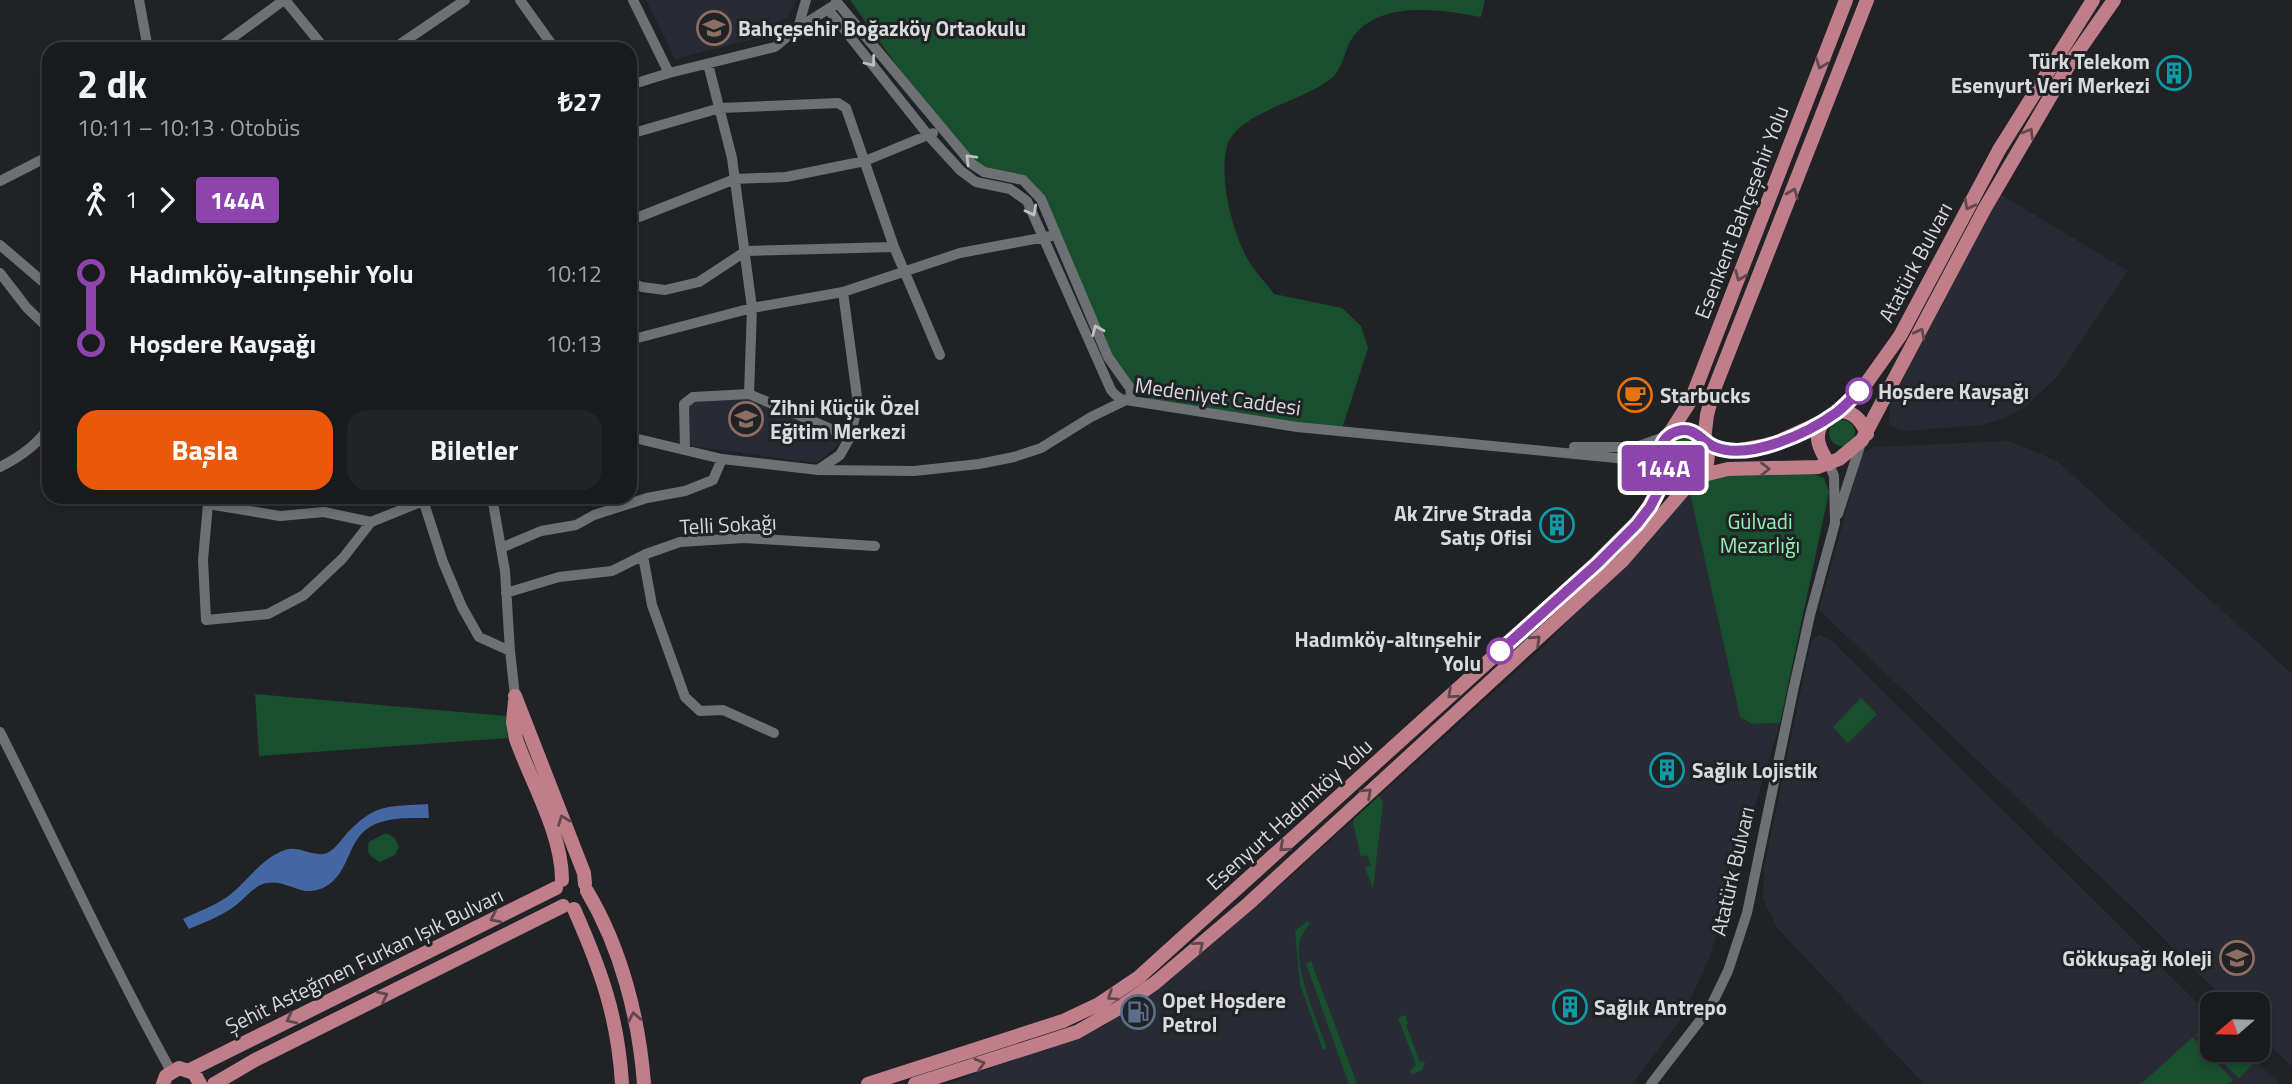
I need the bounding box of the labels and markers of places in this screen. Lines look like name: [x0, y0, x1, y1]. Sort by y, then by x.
school or university icon: Bahçeşehir Boğazköy Ortaokulu: [695, 9, 733, 47]
place label: Bahçeşehir Boğazköy Ortaokulu: [738, 12, 1026, 44]
place label: Türk Telekom Esenyurt Veri Merkezi: [1951, 45, 2150, 101]
building icon: Türk Telekom Esenyurt Veri Merkezi: [2155, 54, 2193, 92]
place label: Hoşdere Kavşağı: [1878, 375, 2029, 407]
cafe icon: Starbucks: [1616, 376, 1654, 414]
marker: Hoşdere Kavşağı: [1846, 378, 1872, 404]
place label: Starbucks: [1660, 379, 1751, 411]
place label: Zihni Küçük Özel Eğitim Merkezi: [770, 391, 920, 447]
school or university icon: Zihni Küçük Özel Eğitim Merkezi: [727, 400, 765, 438]
place label: Ak Zirve Strada Satış Ofisi: [1394, 497, 1532, 553]
building icon: Ak Zirve Strada Satış Ofisi: [1538, 506, 1576, 544]
place label: Hadımköy-altınşehir Yolu: [1294, 623, 1481, 679]
marker: Hadımköy-altınşehir Yolu: [1487, 638, 1513, 664]
building icon: Sağlık Lojistik: [1648, 751, 1686, 789]
place label: Sağlık Lojistik: [1692, 754, 1818, 786]
school or university icon: Gökkuşağı Koleji: [2218, 939, 2256, 977]
place label: Gökkuşağı Koleji: [2062, 942, 2212, 974]
place label: Opet Hoşdere Petrol: [1162, 984, 1286, 1040]
building icon: Sağlık Antrepo: [1551, 988, 1589, 1026]
place label: Sağlık Antrepo: [1594, 991, 1727, 1023]
fuel station icon: Opet Hoşdere Petrol: [1119, 993, 1157, 1031]

